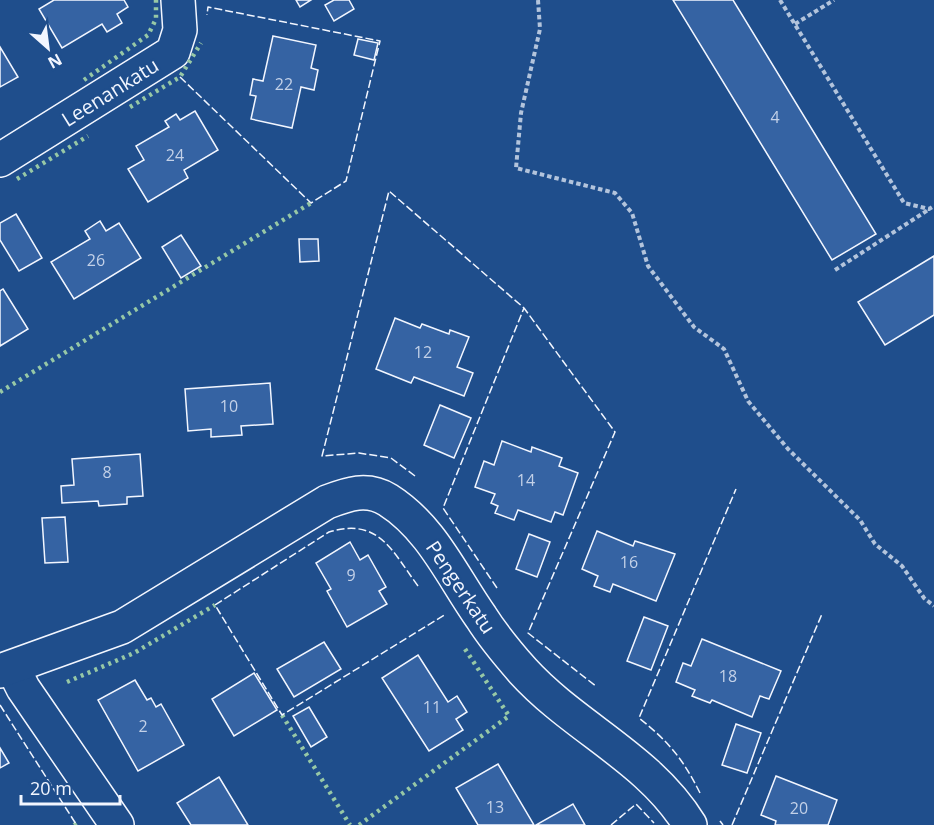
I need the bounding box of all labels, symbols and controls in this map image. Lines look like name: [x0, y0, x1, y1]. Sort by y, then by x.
north arrow: [18, 18, 78, 78]
text: N: [44, 48, 66, 74]
street label: Leenankatu: [56, 52, 164, 132]
house number: 22: [275, 73, 293, 95]
house number: 4: [770, 106, 780, 128]
house number: 24: [166, 144, 184, 166]
house number: 26: [87, 249, 105, 271]
house number: 12: [414, 341, 432, 363]
house number: 10: [220, 395, 238, 417]
house number: 8: [102, 461, 112, 483]
house number: 14: [517, 469, 535, 491]
street label: Pengerkatu: [420, 535, 502, 639]
house number: 16: [620, 551, 638, 573]
house number: 9: [346, 564, 356, 586]
house number: 18: [719, 665, 737, 687]
house number: 11: [423, 696, 441, 718]
house number: 2: [138, 715, 148, 737]
scale bar: [21, 768, 120, 806]
text: 20 m: [30, 776, 72, 800]
house number: 13: [486, 796, 504, 818]
house number: 20: [790, 797, 808, 819]

